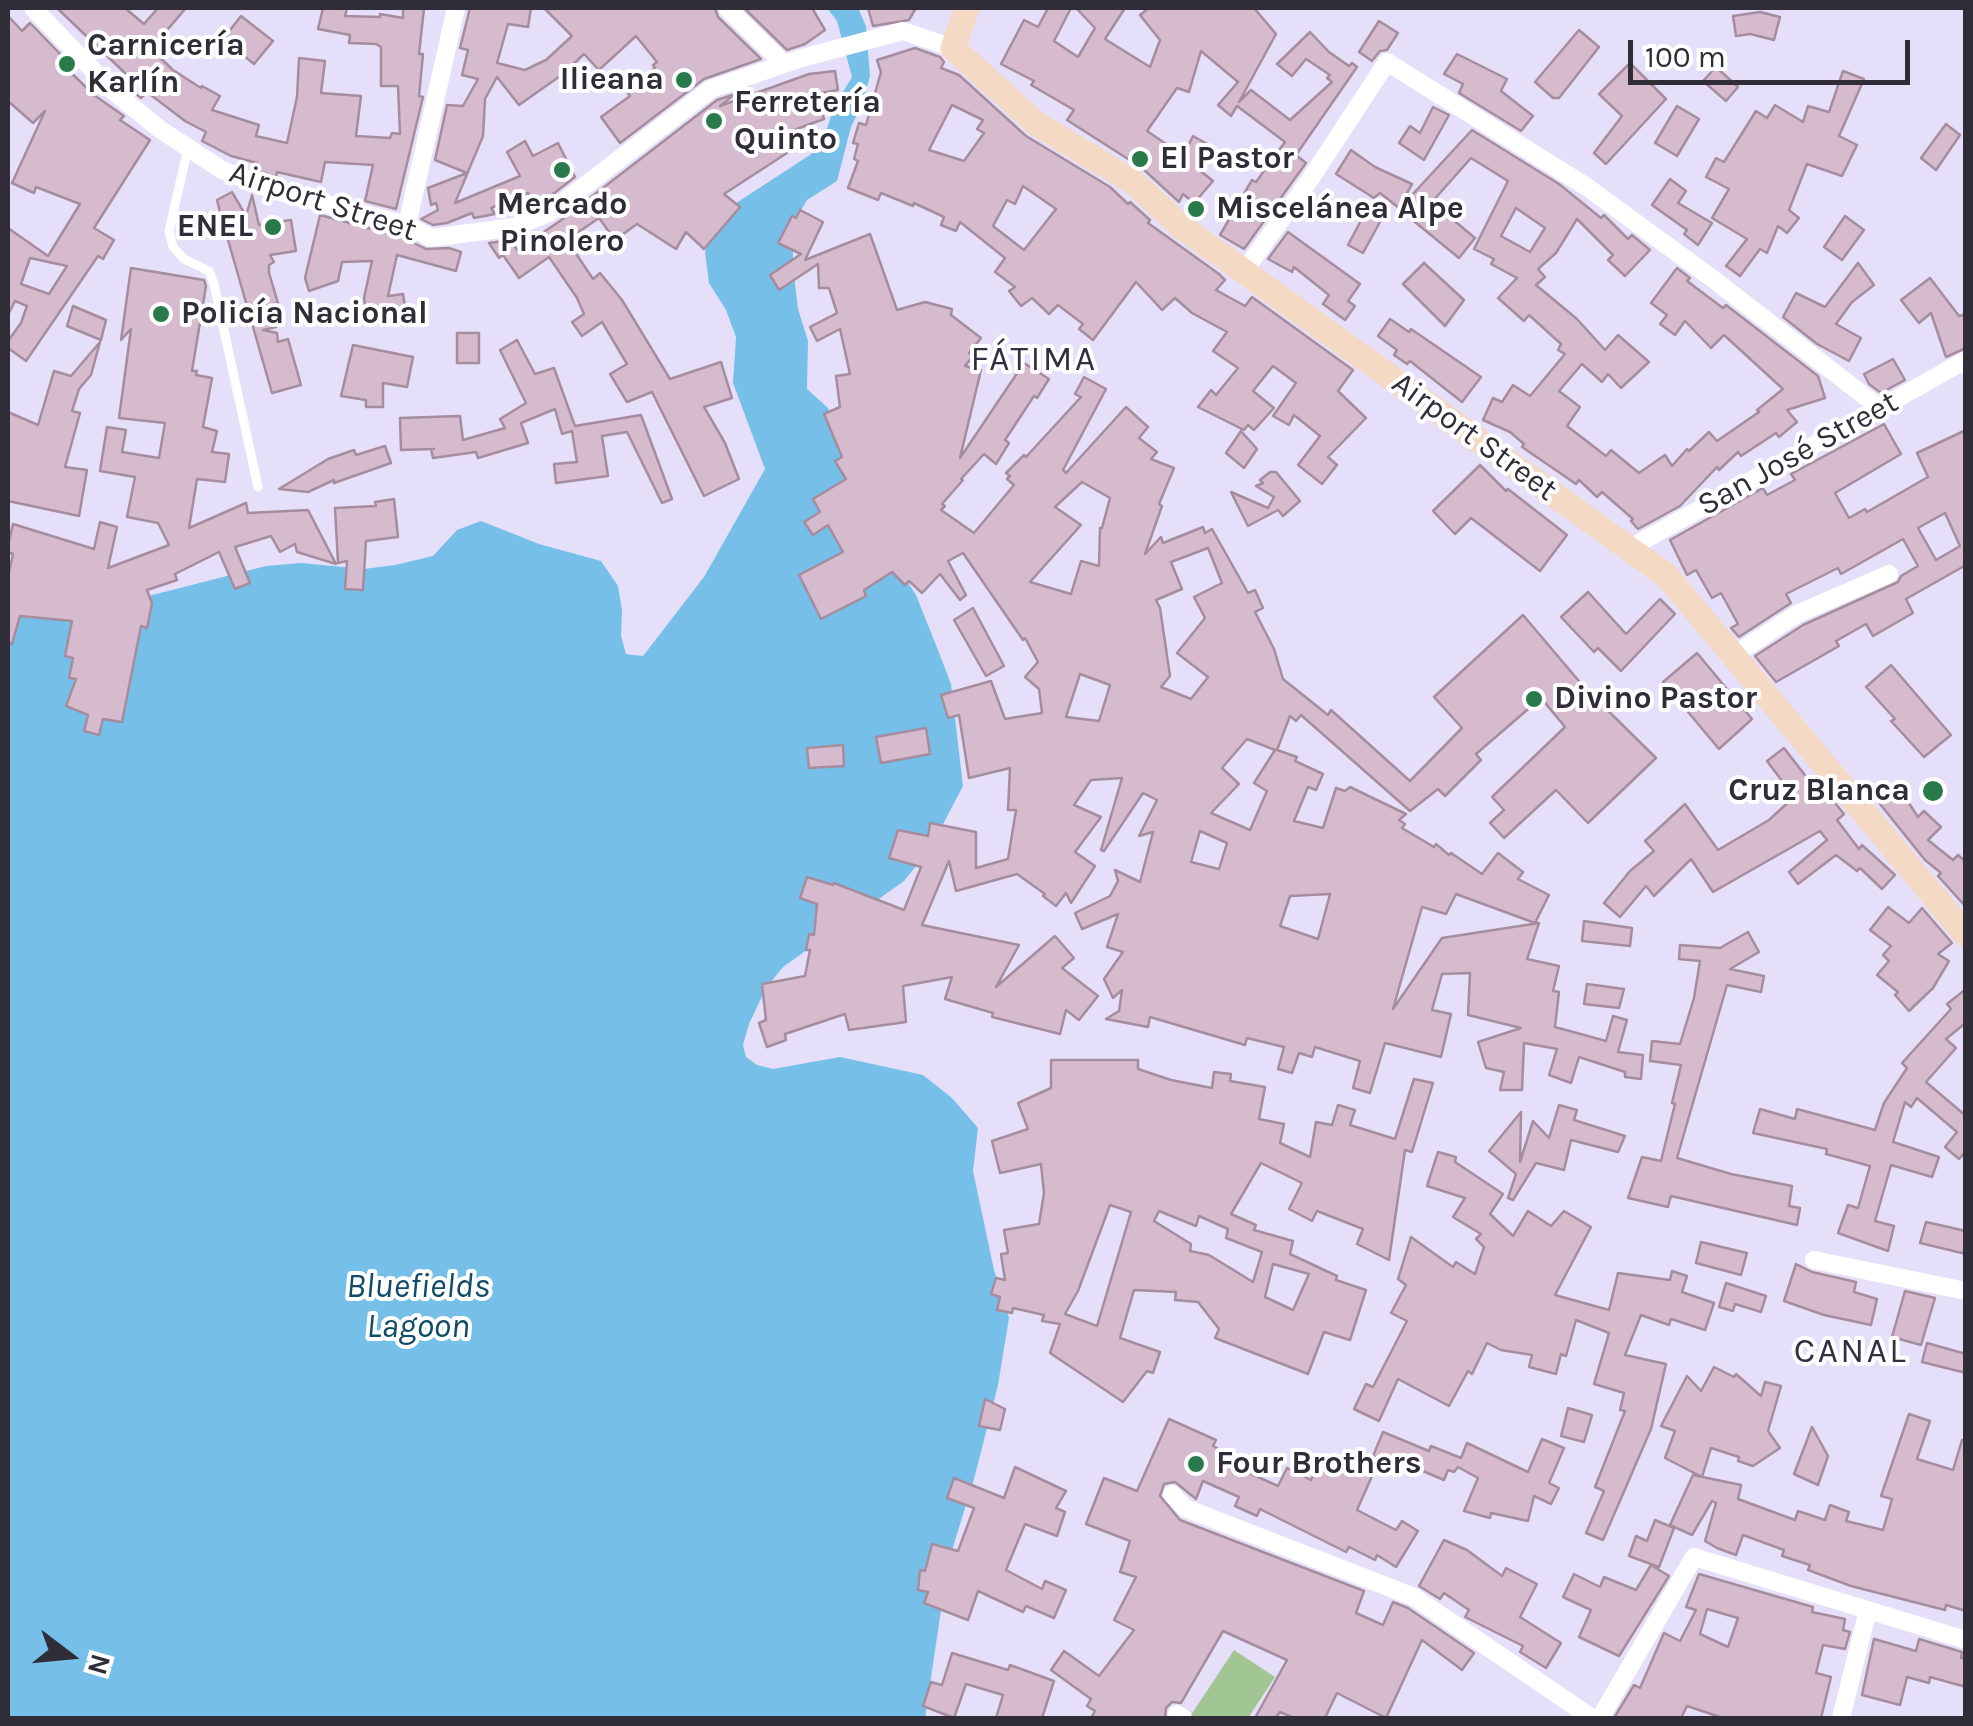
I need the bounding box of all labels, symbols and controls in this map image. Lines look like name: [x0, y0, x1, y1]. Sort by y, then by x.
scale bar: [1633, 20, 1916, 82]
place label: Carnicería Karlín: [87, 27, 245, 102]
text: 100 m: [1645, 39, 1726, 75]
marker: Carnicería Karlín: [56, 53, 78, 75]
place label: Ilieana: [560, 61, 664, 99]
marker: Ilieana: [673, 69, 695, 91]
place label: Ferretería Quinto: [734, 84, 881, 159]
marker: Ferretería Quinto: [703, 110, 725, 132]
place label: El Pastor: [1160, 140, 1294, 178]
marker: El Pastor: [1129, 148, 1151, 170]
street label: Airport Street: [224, 154, 422, 250]
marker: Mercado Pinolero: [551, 159, 573, 181]
place label: Mercado Pinolero: [497, 186, 627, 261]
place label: Miscelánea Alpe: [1216, 190, 1464, 228]
marker: Miscelánea Alpe: [1185, 198, 1207, 220]
place label: ENEL: [177, 208, 253, 246]
marker: ENEL: [262, 216, 284, 238]
place label: Policía Nacional: [181, 295, 428, 333]
marker: Policía Nacional: [150, 303, 172, 325]
district label: FÁTIMA: [970, 339, 1098, 381]
street label: Airport Street: [1384, 364, 1564, 510]
street label: San José Street: [1691, 383, 1905, 525]
place label: Divino Pastor: [1554, 680, 1757, 718]
marker: Divino Pastor: [1523, 688, 1545, 710]
place label: Cruz Blanca: [1728, 772, 1910, 810]
marker: Cruz Blanca: [1920, 778, 1946, 804]
water label: Bluefields Lagoon: [346, 1266, 490, 1348]
district label: CANAL: [1794, 1331, 1908, 1373]
place label: Four Brothers: [1216, 1445, 1422, 1483]
marker: Four Brothers: [1185, 1453, 1207, 1475]
north arrow: [20, 1606, 120, 1706]
text: N: [81, 1650, 118, 1679]

